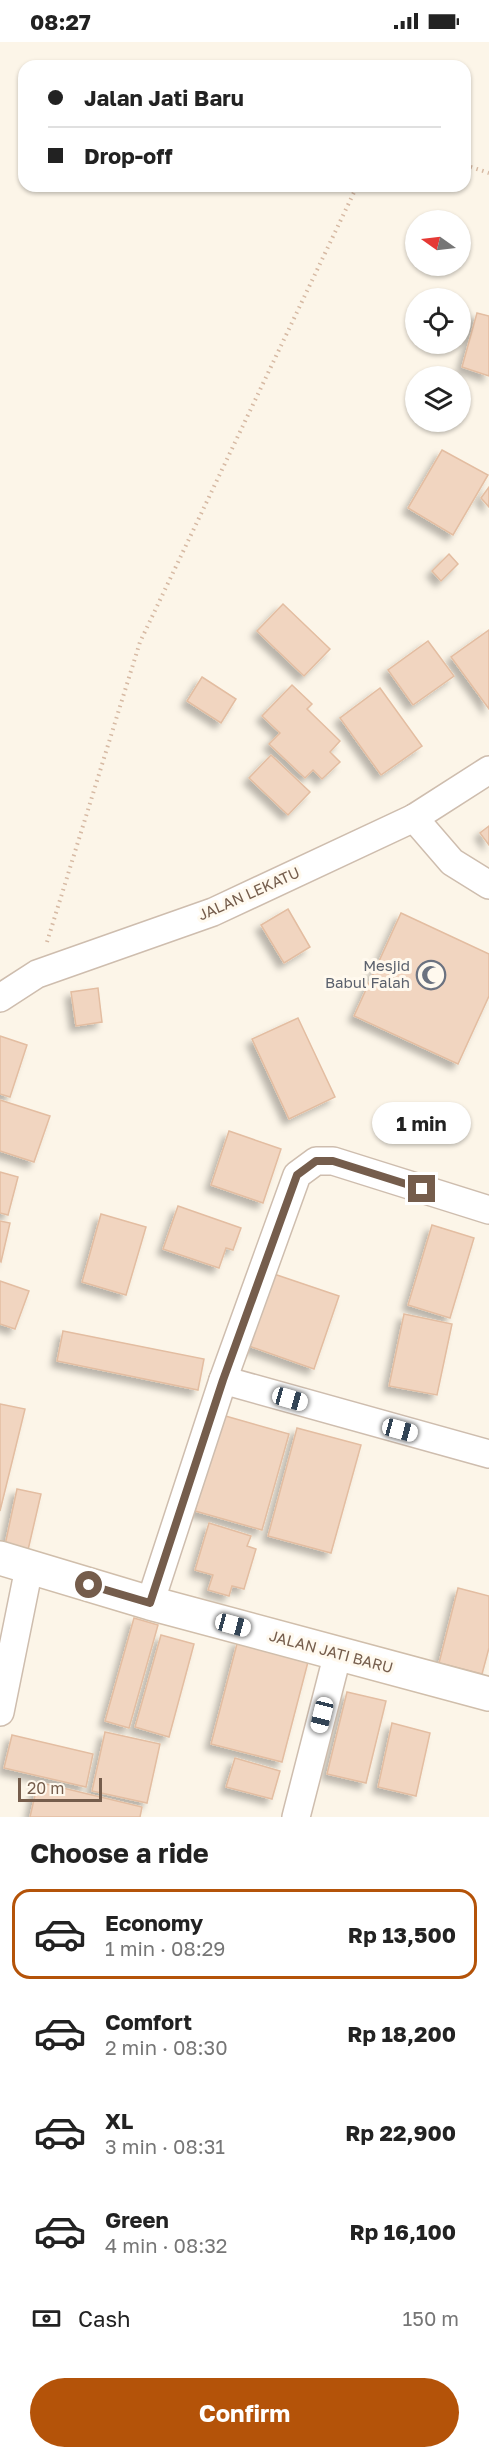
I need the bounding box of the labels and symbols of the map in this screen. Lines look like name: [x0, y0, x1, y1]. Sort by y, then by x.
north arrow: [405, 210, 471, 276]
street label: JALAN LEKATU: [195, 863, 302, 924]
place label: Mesjid Babul Falah: [325, 956, 410, 991]
mosque icon: Mesjid Babul Falah: [415, 959, 447, 991]
callout: 1 min: [372, 1102, 472, 1144]
route end: [408, 1175, 435, 1202]
car: [270, 1385, 310, 1413]
car: [380, 1417, 420, 1443]
route start: [75, 1571, 102, 1598]
car: [213, 1612, 253, 1638]
street label: JALAN JATI BARU: [267, 1626, 395, 1676]
car: [309, 1695, 335, 1735]
scale bar: [18, 1775, 102, 1802]

